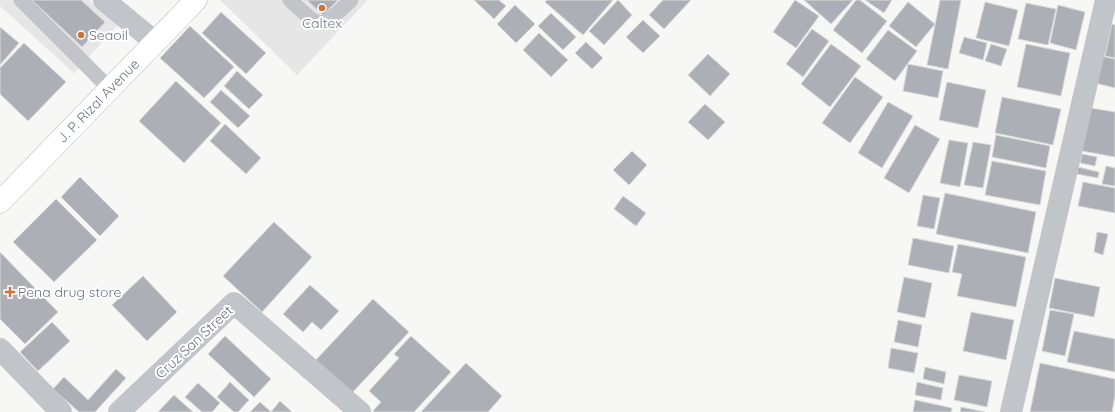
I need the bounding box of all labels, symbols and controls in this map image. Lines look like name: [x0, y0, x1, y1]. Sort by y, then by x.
marker: Caltex: [317, 3, 327, 13]
place label: Caltex: [302, 14, 342, 32]
place label: Seaoil: [89, 26, 128, 44]
marker: Seaoil: [76, 30, 86, 40]
street label: J. P. Rizal Avenue: [53, 55, 143, 147]
place label: Pena drug store: [18, 283, 122, 301]
marker: Pena drug store: [5, 287, 15, 297]
street label: Cruz San Street: [151, 301, 237, 383]

